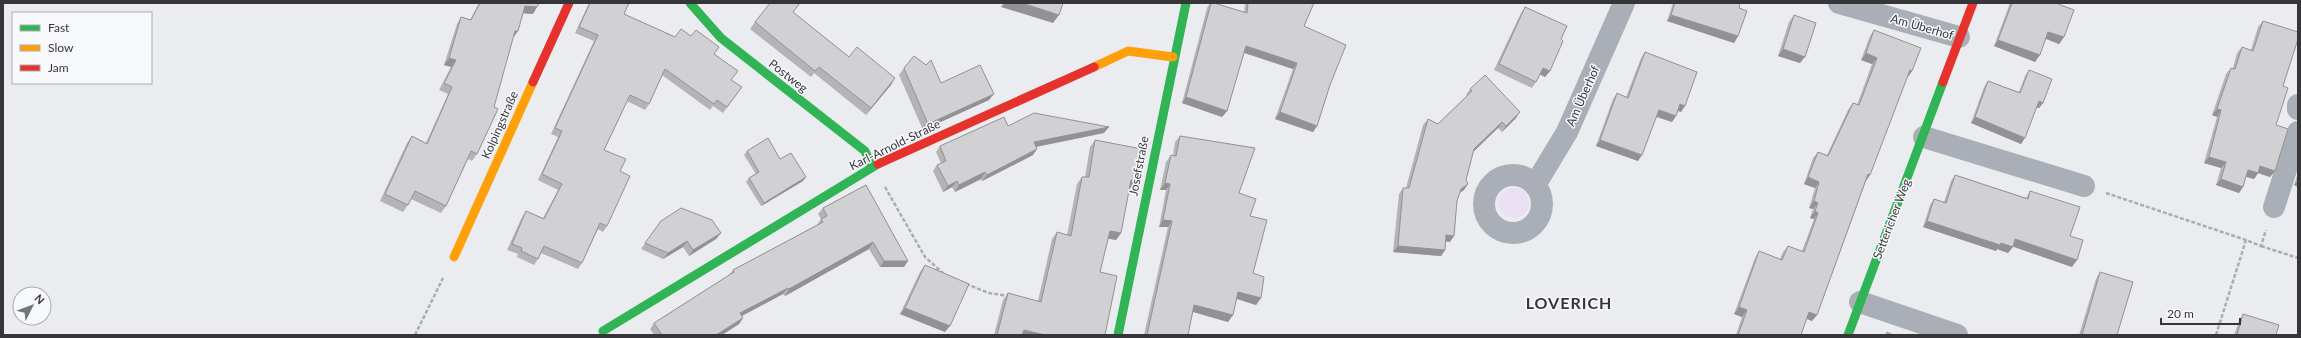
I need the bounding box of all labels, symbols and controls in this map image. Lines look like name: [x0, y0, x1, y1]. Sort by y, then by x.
street label: Am Überhof: [1889, 10, 1956, 43]
legend: [12, 12, 152, 84]
text: Fast: [48, 20, 70, 35]
text: Slow: [48, 40, 74, 55]
street label: Postweg: [766, 56, 811, 95]
text: Jam: [48, 60, 69, 75]
street label: Am Überhof: [1563, 62, 1603, 128]
street label: Kolpingstraße: [478, 89, 521, 161]
street label: Karl-Arnold-Straße: [847, 116, 943, 173]
street label: Josefstraße: [1125, 135, 1152, 197]
street label: Settericher Weg: [1869, 177, 1914, 261]
north arrow: [12, 286, 52, 326]
text: N: [32, 291, 47, 306]
district label: LOVERICH: [1526, 293, 1612, 312]
scale bar: [2161, 300, 2240, 326]
text: 20 m: [2167, 306, 2194, 321]

